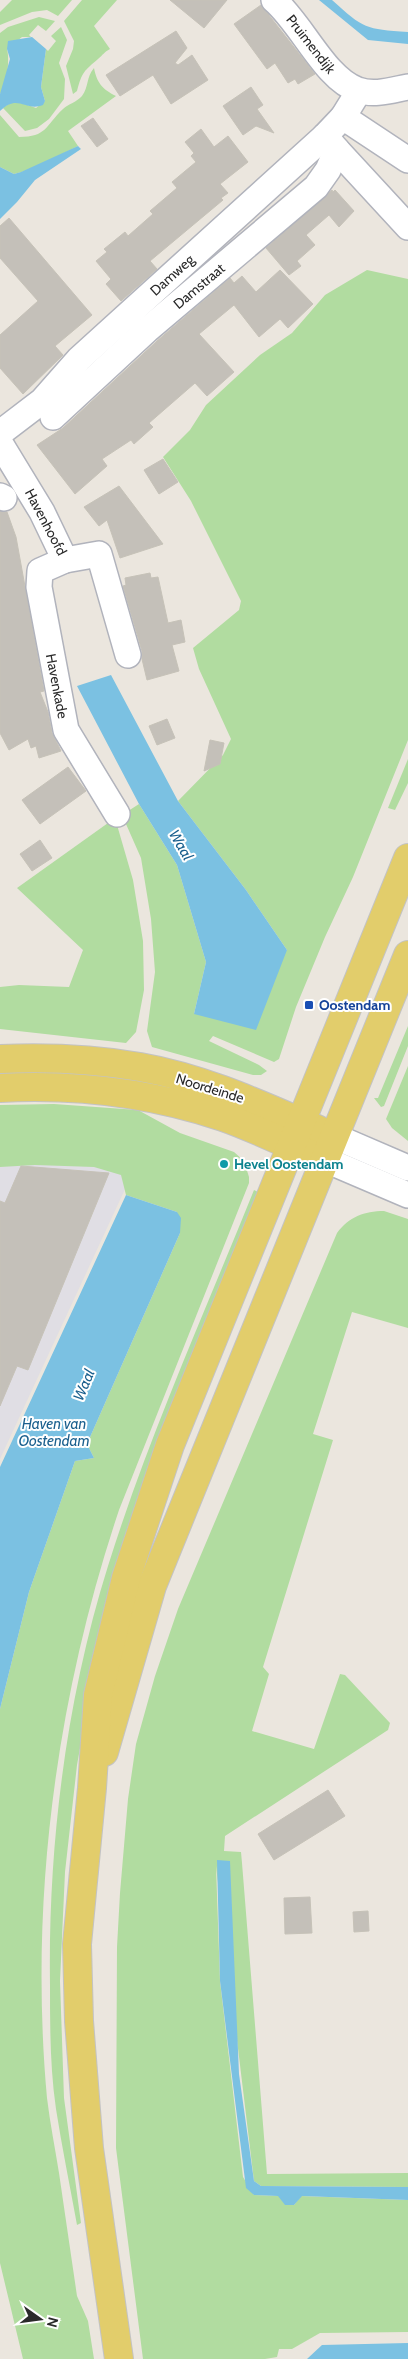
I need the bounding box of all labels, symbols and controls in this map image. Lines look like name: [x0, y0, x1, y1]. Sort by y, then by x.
street label: Pruimendijk: [282, 11, 340, 78]
street label: Damweg: [146, 250, 199, 299]
street label: Damstraat: [169, 259, 229, 313]
street label: Havenhoofd: [21, 485, 71, 559]
street label: Havenkade: [42, 652, 72, 720]
water label: Waal: [165, 826, 197, 864]
place label: Oostendam: [319, 996, 390, 1014]
marker: Oostendam: [303, 999, 315, 1011]
street label: Noordeinde: [174, 1069, 246, 1107]
place label: Hevel Oostendam: [234, 1155, 343, 1173]
marker: Hevel Oostendam: [218, 1158, 230, 1170]
water label: Waal: [69, 1366, 99, 1403]
water label: Haven van Oostendam: [18, 1415, 90, 1450]
north arrow: [15, 2294, 65, 2344]
text: N: [43, 2315, 63, 2329]

